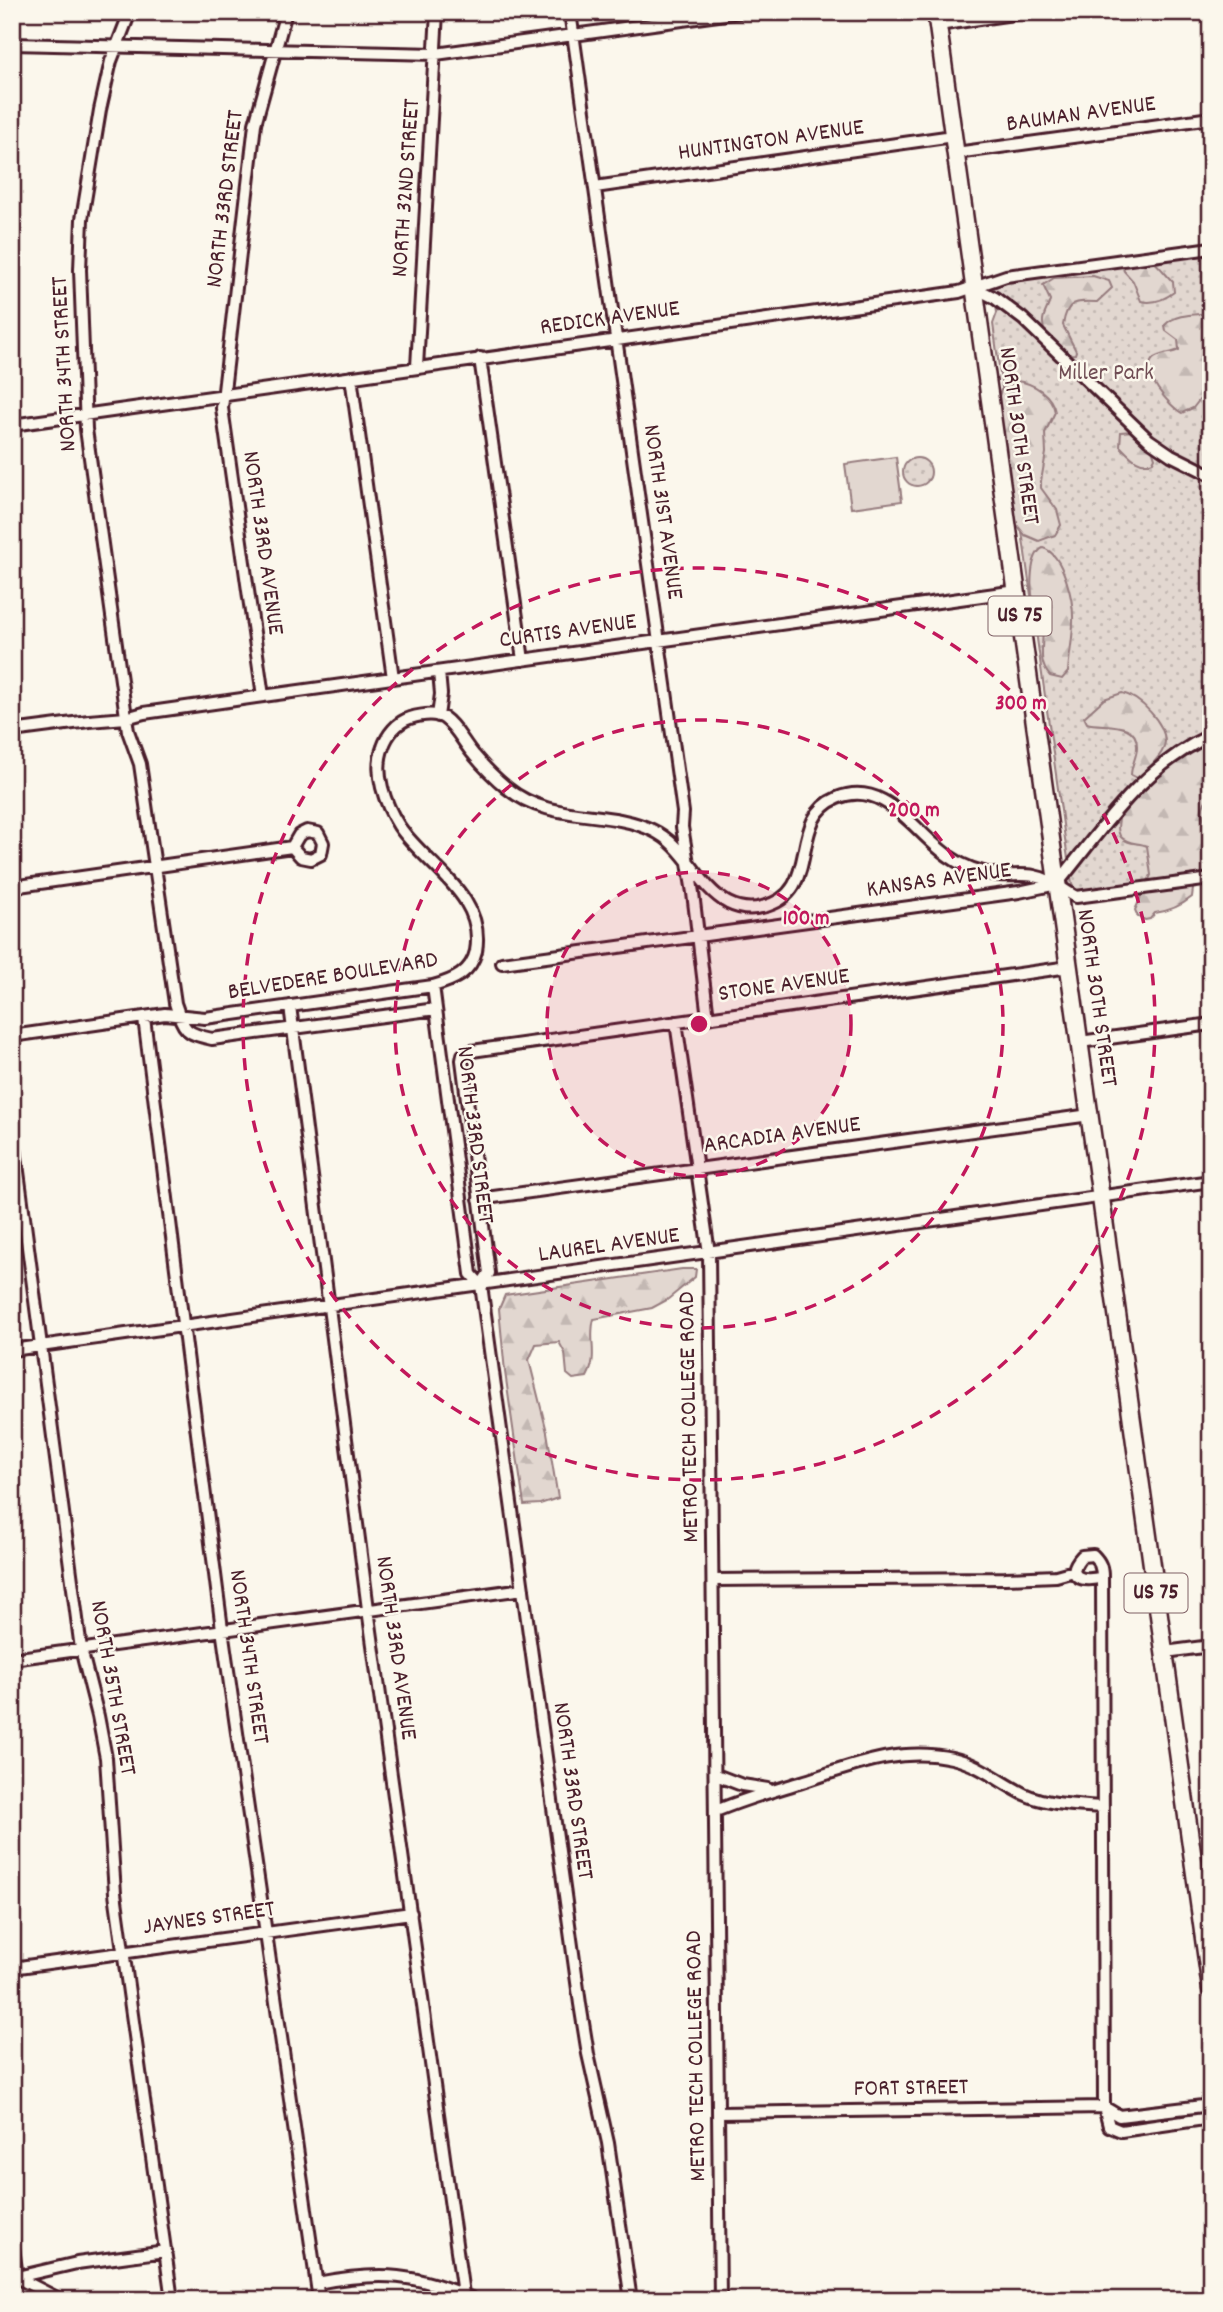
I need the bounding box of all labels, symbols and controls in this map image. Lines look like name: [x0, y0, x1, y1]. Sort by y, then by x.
street label: BAUMAN AVENUE: [1004, 88, 1158, 142]
street label: NORTH 32ND STREET: [384, 97, 430, 278]
street label: NORTH 33RD STREET: [198, 108, 254, 290]
street label: HUNTINGTON AVENUE: [676, 111, 866, 171]
street label: NORTH 34TH STREET: [43, 275, 87, 453]
street label: REDICK AVENUE: [538, 292, 682, 346]
street label: NORTH 30TH STREET: [989, 345, 1047, 527]
park label: Miller Park: [1058, 357, 1154, 391]
street label: NORTH 31ST AVENUE: [633, 422, 691, 602]
street label: NORTH 33RD AVENUE: [232, 449, 292, 637]
road number: US 75: [988, 596, 1052, 636]
street label: CURTIS AVENUE: [497, 606, 639, 658]
text: 300 m: [995, 690, 1047, 720]
text: 200 m: [888, 797, 940, 827]
street label: KANSAS AVENUE: [864, 854, 1014, 908]
text: 100 m: [783, 905, 829, 935]
street label: NORTH 30TH STREET: [1067, 907, 1125, 1089]
street label: BELVEDERE BOULEVARD: [226, 944, 440, 1010]
street label: STONE AVENUE: [716, 960, 852, 1012]
centre of rings: [687, 1012, 711, 1036]
street label: NORTH 33RD STREET: [446, 1044, 502, 1226]
street label: ARCADIA AVENUE: [701, 1108, 863, 1164]
street label: LAUREL AVENUE: [536, 1219, 682, 1273]
street label: METRO TECH COLLEGE ROAD: [671, 1291, 709, 1543]
street label: NORTH 33RD AVENUE: [365, 1554, 425, 1742]
street label: NORTH 34TH STREET: [219, 1568, 277, 1747]
road number: US 75: [1124, 1574, 1188, 1612]
street label: NORTH 35TH STREET: [80, 1598, 144, 1779]
street label: NORTH 33RD STREET: [543, 1700, 601, 1882]
street label: JAYNES STREET: [141, 1893, 277, 1945]
street label: METRO TECH COLLEGE ROAD: [678, 1930, 716, 2182]
street label: FORT STREET: [853, 2071, 969, 2107]

